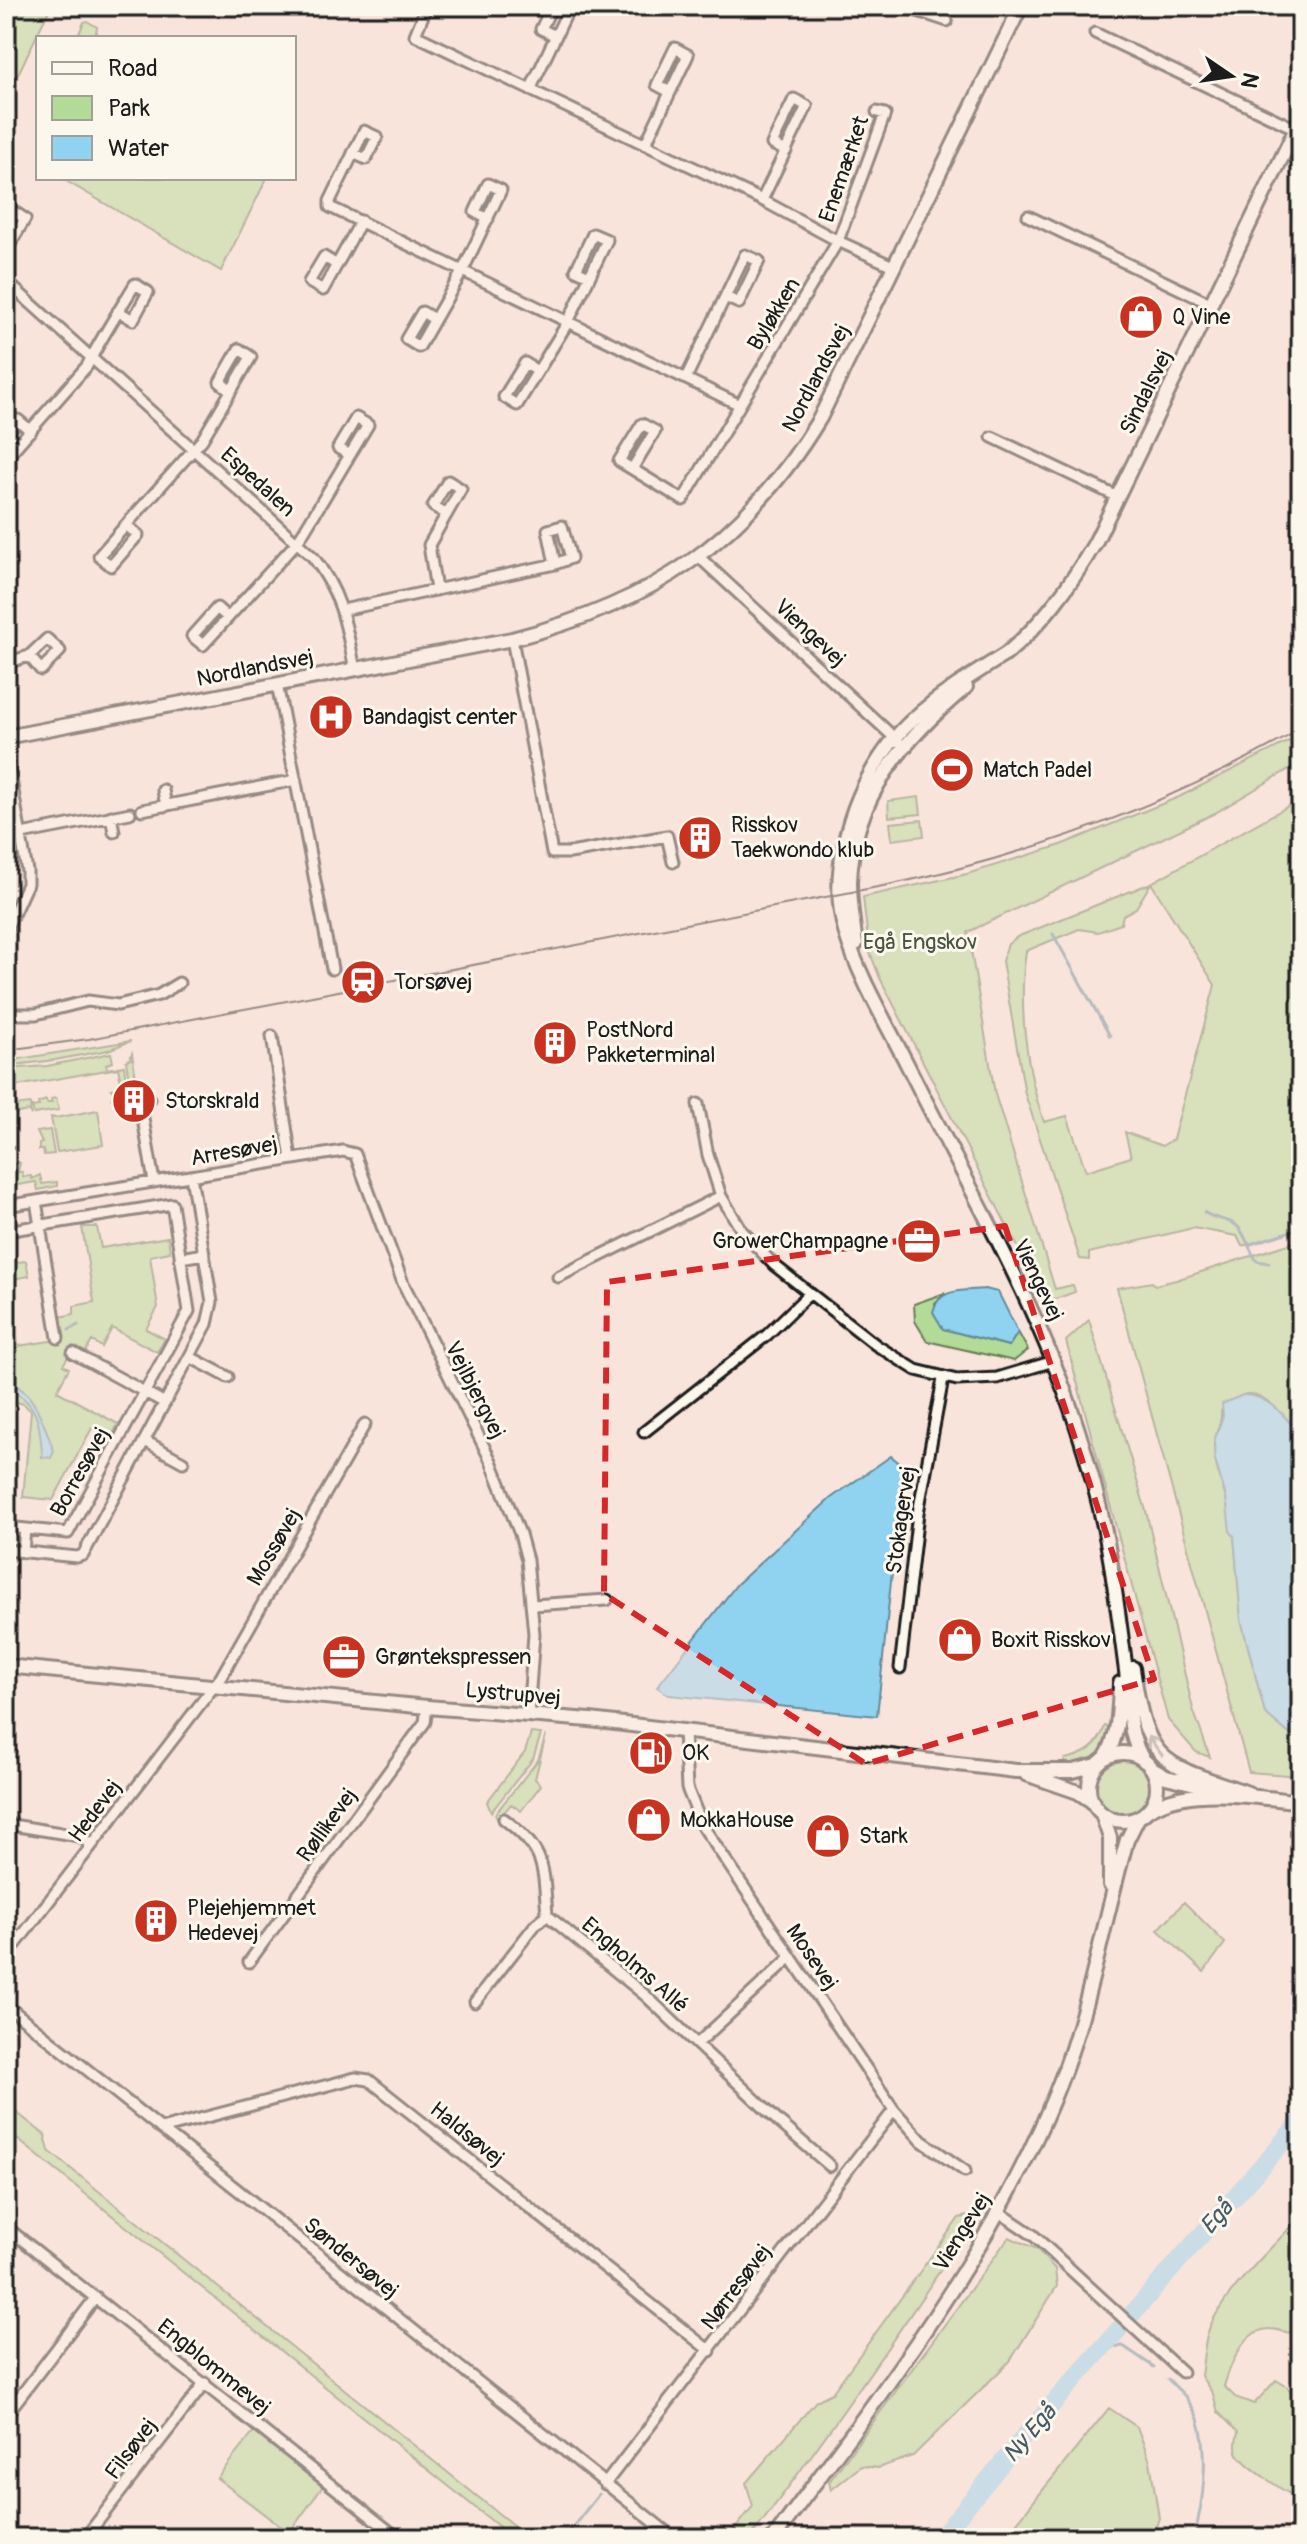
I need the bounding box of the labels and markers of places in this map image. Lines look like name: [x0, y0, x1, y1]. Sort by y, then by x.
shop icon: Q Vine: [1117, 293, 1165, 341]
place label: Q Vine: [1172, 303, 1231, 331]
hospital icon: Bandagist center: [307, 693, 355, 741]
place label: Bandagist center: [362, 703, 517, 731]
sports icon: Match Padel: [928, 746, 976, 794]
place label: Match Padel: [983, 756, 1092, 784]
place label: Risskov Taekwondo klub: [731, 811, 874, 864]
building icon: Risskov Taekwondo klub: [676, 814, 724, 862]
station icon: Torsøvej: [339, 958, 387, 1006]
place label: Torsøvej: [394, 968, 472, 996]
place label: PostNord Pakketerminal: [586, 1016, 715, 1069]
building icon: PostNord Pakketerminal: [531, 1019, 579, 1067]
building icon: Storskrald: [110, 1077, 158, 1125]
place label: Storskrald: [165, 1087, 259, 1115]
office icon: GrowerChampagne: [895, 1217, 943, 1265]
place label: GrowerChampagne: [712, 1227, 888, 1255]
shop icon: Boxit Risskov: [936, 1616, 984, 1664]
place label: Boxit Risskov: [991, 1626, 1111, 1654]
office icon: Grøntekspressen: [320, 1633, 368, 1681]
place label: Grøntekspressen: [375, 1643, 531, 1671]
fuel station icon: OK: [627, 1729, 675, 1777]
place label: OK: [682, 1739, 709, 1767]
shop icon: MokkaHouse: [625, 1796, 673, 1844]
place label: MokkaHouse: [680, 1806, 794, 1834]
shop icon: Stark: [804, 1812, 852, 1860]
place label: Stark: [859, 1822, 908, 1850]
place label: Plejehjemmet Hedevej: [187, 1894, 316, 1947]
building icon: Plejehjemmet Hedevej: [132, 1897, 180, 1945]

